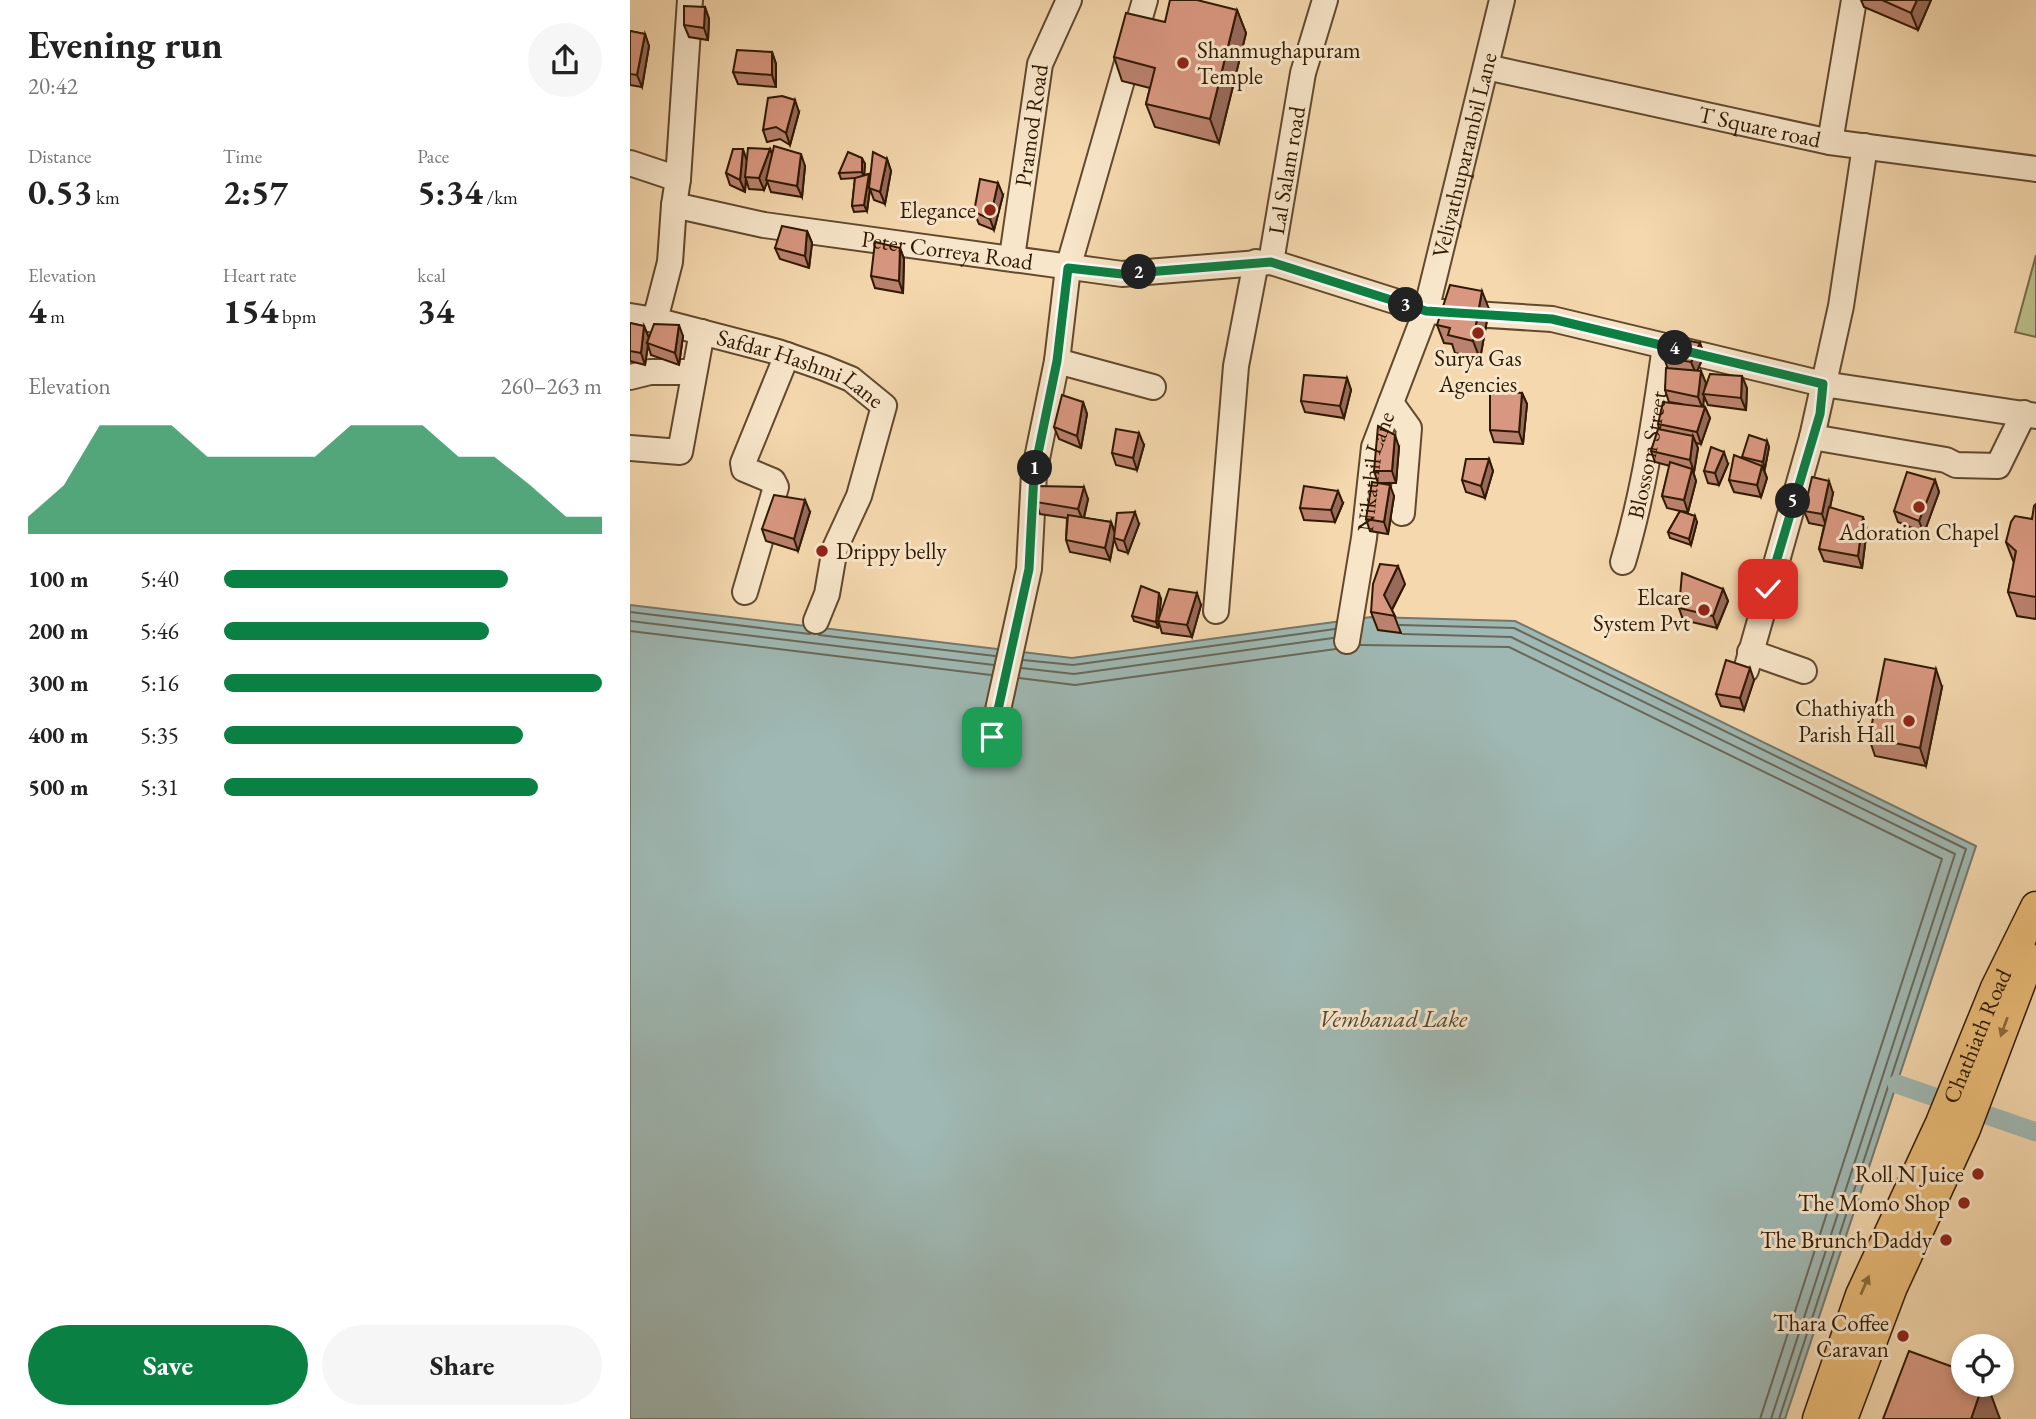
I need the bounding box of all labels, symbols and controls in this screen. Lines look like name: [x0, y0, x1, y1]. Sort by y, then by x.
text: Evening run: [28, 20, 223, 69]
button: share: [528, 23, 602, 97]
place label: Shanmughapuram Temple: [1197, 35, 1361, 91]
street label: Veliyathuparambil Lane: [1425, 49, 1504, 261]
marker: Shanmughapuram Temple: [1175, 55, 1191, 71]
street label: Pramod Road: [1007, 62, 1055, 189]
text: 20:42: [28, 71, 78, 101]
street label: T Square road: [1695, 99, 1824, 155]
street label: Lal Salam road: [1261, 104, 1312, 237]
text: Distance: [28, 144, 91, 169]
text: Time: [223, 144, 262, 169]
text: Pace: [417, 144, 449, 169]
text: 0.53: [28, 169, 92, 214]
text: 2:57: [223, 169, 288, 214]
text: 5:34: [417, 169, 483, 214]
text: km: [92, 185, 120, 210]
text: /km: [483, 185, 518, 210]
place label: Elegance: [899, 195, 976, 225]
marker: Elegance: [982, 202, 998, 218]
street label: Peter Correya Road: [860, 223, 1035, 277]
pin: 2: [1121, 254, 1156, 290]
text: 2: [1133, 259, 1144, 284]
text: Elevation: [28, 263, 96, 288]
text: Heart rate: [223, 263, 296, 288]
text: kcal: [417, 263, 446, 288]
text: 4: [28, 288, 47, 333]
text: 154: [223, 288, 278, 333]
text: 34: [417, 288, 454, 333]
pin: 3: [1388, 288, 1424, 322]
text: 3: [1400, 292, 1411, 317]
text: m: [47, 304, 65, 329]
text: bpm: [278, 304, 316, 329]
street label: Safdar Hashmi Lane: [714, 322, 890, 415]
marker: Surya Gas Agencies: [1470, 325, 1486, 341]
pin: 4: [1658, 330, 1692, 366]
text: 4: [1669, 335, 1680, 360]
place label: Surya Gas Agencies: [1434, 343, 1522, 399]
text: Elevation: [28, 371, 111, 401]
text: 260–263 m: [501, 371, 602, 401]
street label: Blossom Street: [1620, 388, 1674, 522]
street label: Nikathil Lane: [1350, 407, 1401, 533]
pin: 1: [1018, 450, 1052, 486]
text: 1: [1029, 455, 1040, 480]
pin: 5: [1776, 484, 1810, 518]
text: 5: [1787, 488, 1798, 513]
marker: Adoration Chapel: [1911, 499, 1927, 515]
place label: Adoration Chapel: [1838, 517, 2000, 547]
place label: Drippy belly: [836, 536, 947, 566]
marker: Drippy belly: [814, 543, 830, 559]
pin: [1738, 559, 1798, 619]
text: 100 m: [28, 564, 89, 594]
text: 5:40: [140, 564, 179, 594]
icon: check: [1749, 570, 1787, 608]
place label: Elcare System Pvt: [1593, 582, 1691, 638]
marker: Elcare System Pvt: [1696, 602, 1712, 618]
text: 200 m: [28, 616, 89, 646]
text: 5:46: [140, 616, 179, 646]
text: 300 m: [28, 668, 89, 698]
text: 5:16: [140, 668, 179, 698]
place label: Chathiyath Parish Hall: [1795, 693, 1895, 749]
pin: [962, 707, 1022, 767]
marker: Chathiyath Parish Hall: [1901, 713, 1917, 729]
icon: arrive: [973, 718, 1011, 756]
text: 400 m: [28, 720, 89, 750]
text: 5:35: [140, 720, 179, 750]
text: 500 m: [28, 772, 89, 802]
text: 5:31: [140, 772, 179, 802]
street label: Chathiath Road: [1936, 963, 2018, 1108]
water label: Vembanad Lake: [1319, 1003, 1468, 1034]
one-way arrow: [1998, 1017, 2009, 1038]
place label: Roll N Juice: [1855, 1159, 1964, 1189]
marker: Roll N Juice: [1970, 1166, 1986, 1182]
place label: The Momo Shop: [1798, 1188, 1950, 1218]
marker: The Momo Shop: [1956, 1195, 1972, 1211]
place label: The Brunch Daddy: [1760, 1225, 1933, 1255]
marker: The Brunch Daddy: [1938, 1232, 1954, 1248]
one-way arrow: [1860, 1275, 1871, 1296]
place label: Thara Coffee Caravan: [1773, 1308, 1889, 1364]
button: Save: [28, 1325, 308, 1405]
button: Share: [322, 1325, 602, 1405]
marker: Thara Coffee Caravan: [1895, 1328, 1911, 1344]
map controls: [1951, 1334, 2014, 1397]
button: locate: [1951, 1334, 2014, 1397]

